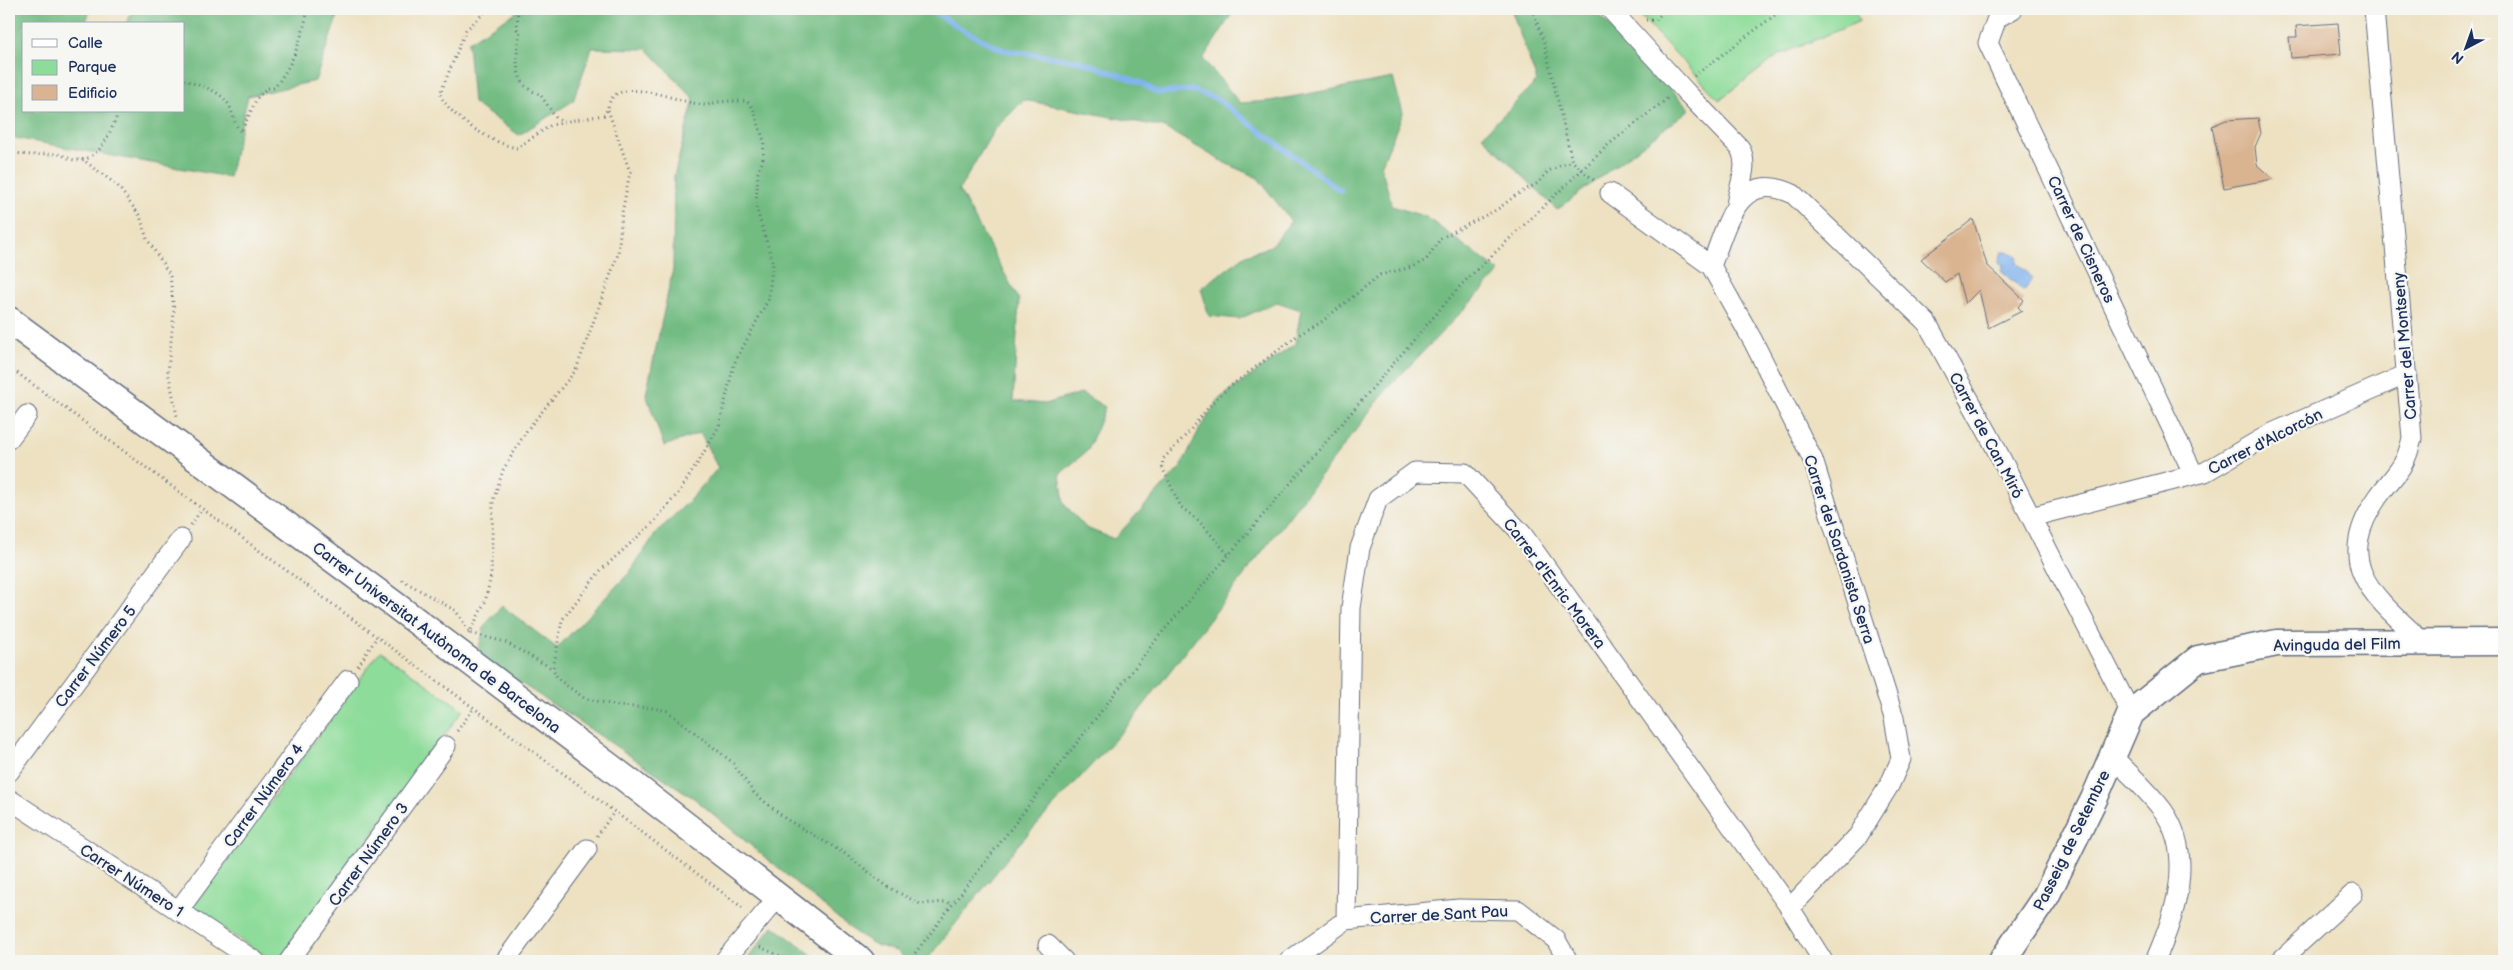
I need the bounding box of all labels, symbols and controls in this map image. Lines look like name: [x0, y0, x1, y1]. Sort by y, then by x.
legend: [22, 22, 185, 112]
north arrow: [2440, 22, 2490, 72]
text: Calle: [68, 34, 103, 53]
text: N: [2448, 48, 2467, 67]
text: Parque: [68, 58, 117, 77]
text: Edificio: [68, 84, 117, 103]
street label: Carrer de Cisneros: [2043, 173, 2118, 306]
street label: Carrer del Montseny: [2390, 271, 2421, 420]
street label: Carrer de Can Miró: [1944, 369, 2027, 502]
street label: Carrer d'Alcorcón: [2205, 405, 2326, 479]
street label: Carrer del Sardanista Serra: [1799, 453, 1878, 646]
street label: Carrer d'Enric Morera: [1499, 515, 1609, 653]
street label: Carrer Universitat Autònoma de Barcelona: [308, 539, 564, 738]
street label: Carrer Número 5: [52, 602, 141, 712]
street label: Avinguda del Film: [2273, 635, 2401, 656]
street label: Carrer Número 4: [220, 740, 308, 851]
street label: Passeig de Setembre: [2030, 767, 2115, 914]
street label: Carrer Número 3: [325, 799, 413, 910]
street label: Carrer Número 1: [76, 841, 187, 922]
street label: Carrer de Sant Pau: [1370, 902, 1509, 929]

